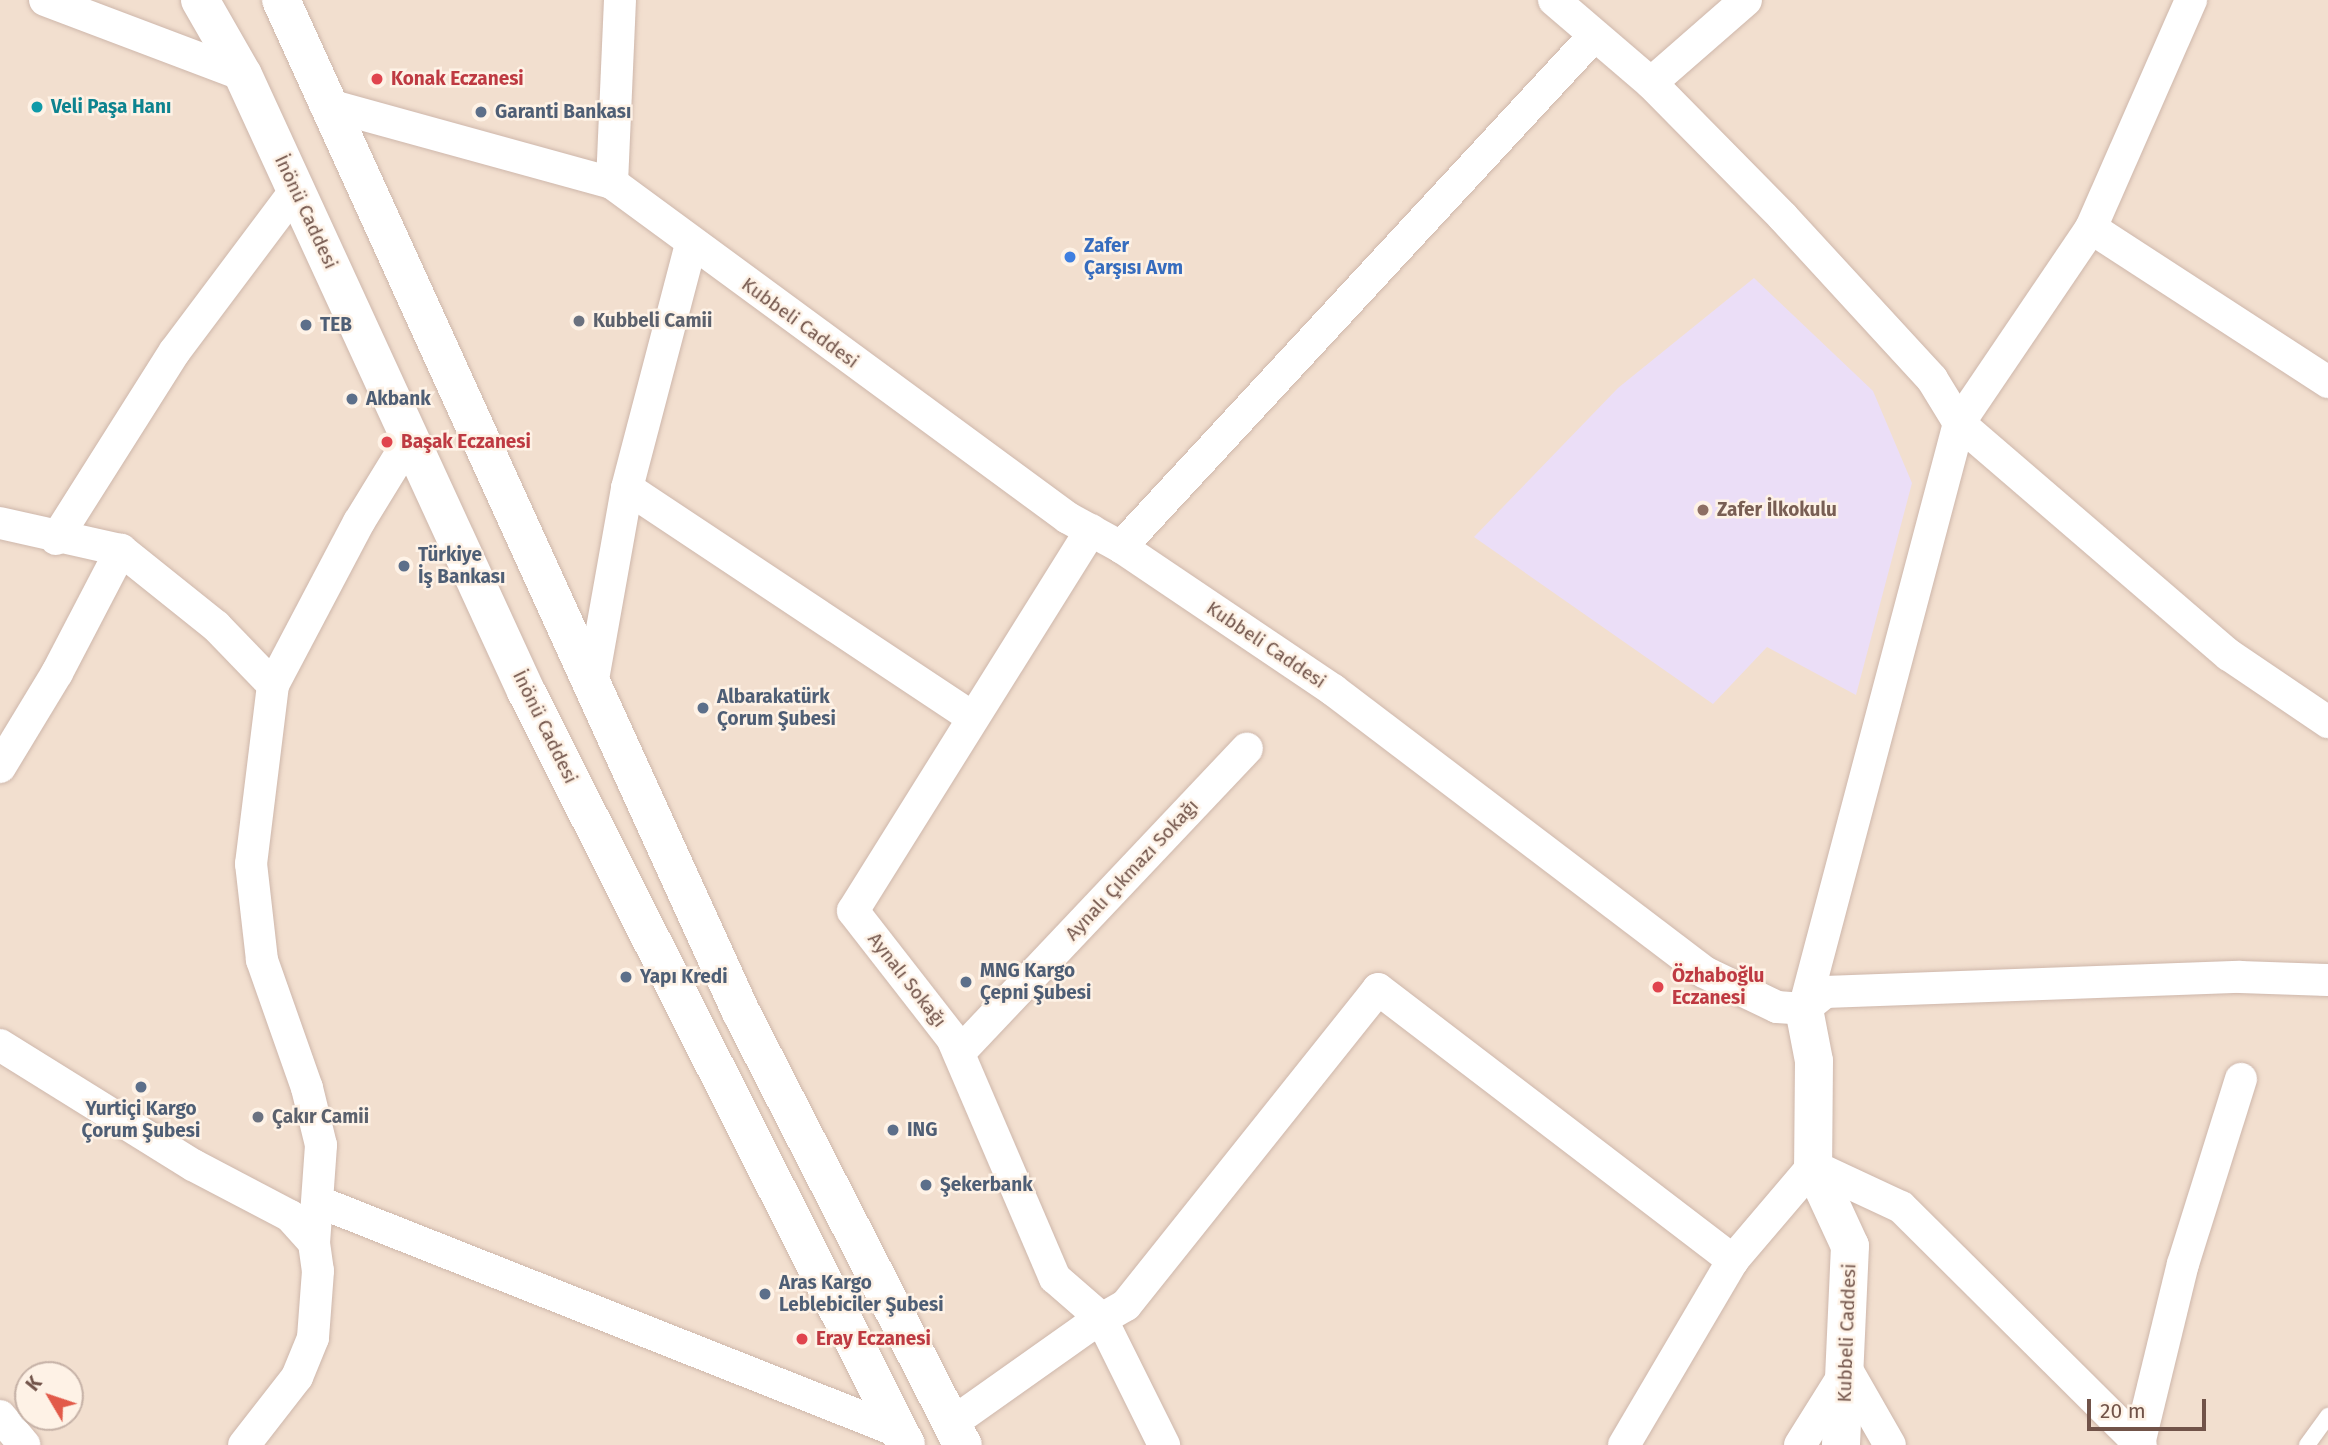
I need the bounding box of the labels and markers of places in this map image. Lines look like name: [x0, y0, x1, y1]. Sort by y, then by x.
place label: Konak Eczanesi: [391, 68, 524, 90]
marker: Konak Eczanesi: [369, 71, 385, 87]
place label: Veli Paşa Hanı: [51, 96, 171, 118]
marker: Veli Paşa Hanı: [29, 99, 45, 115]
place label: Garanti Bankası: [495, 101, 631, 123]
marker: Garanti Bankası: [473, 104, 489, 120]
place label: Zafer Çarşısı Avm: [1084, 235, 1183, 279]
marker: Zafer Çarşısı Avm: [1062, 249, 1078, 265]
place label: Kubbeli Camii: [593, 310, 712, 332]
marker: Kubbeli Camii: [571, 313, 587, 329]
place label: TEB: [320, 314, 352, 336]
marker: TEB: [298, 317, 314, 333]
place label: Akbank: [366, 388, 431, 410]
marker: Akbank: [344, 391, 360, 407]
place label: Başak Eczanesi: [401, 431, 531, 453]
marker: Başak Eczanesi: [379, 434, 395, 450]
place label: Zafer İlkokulu: [1717, 499, 1837, 521]
marker: Zafer İlkokulu: [1695, 502, 1711, 518]
place label: Türkiye İş Bankası: [418, 544, 505, 588]
marker: Türkiye İş Bankası: [396, 558, 412, 574]
place label: Albarakatürk Çorum Şubesi: [717, 686, 836, 730]
marker: Albarakatürk Çorum Şubesi: [695, 700, 711, 716]
place label: MNG Kargo Çepni Şubesi: [980, 960, 1091, 1004]
place label: Özhaboğlu Eczanesi: [1672, 965, 1764, 1009]
place label: Yapı Kredi: [640, 966, 728, 988]
marker: Yapı Kredi: [618, 969, 634, 985]
marker: MNG Kargo Çepni Şubesi: [958, 974, 974, 990]
marker: Özhaboğlu Eczanesi: [1650, 979, 1666, 995]
marker: Yurtiçi Kargo Çorum Şubesi: [133, 1079, 149, 1095]
place label: Yurtiçi Kargo Çorum Şubesi: [82, 1098, 200, 1142]
place label: Çakır Camii: [272, 1106, 369, 1128]
marker: Çakır Camii: [250, 1109, 266, 1125]
place label: ING: [907, 1119, 937, 1141]
marker: ING: [885, 1122, 901, 1138]
place label: Şekerbank: [940, 1174, 1033, 1196]
marker: Şekerbank: [918, 1177, 934, 1193]
place label: Aras Kargo Leblebiciler Şubesi: [779, 1272, 944, 1316]
marker: Aras Kargo Leblebiciler Şubesi: [757, 1286, 773, 1302]
place label: Eray Eczanesi: [816, 1328, 931, 1350]
marker: Eray Eczanesi: [794, 1331, 810, 1347]

